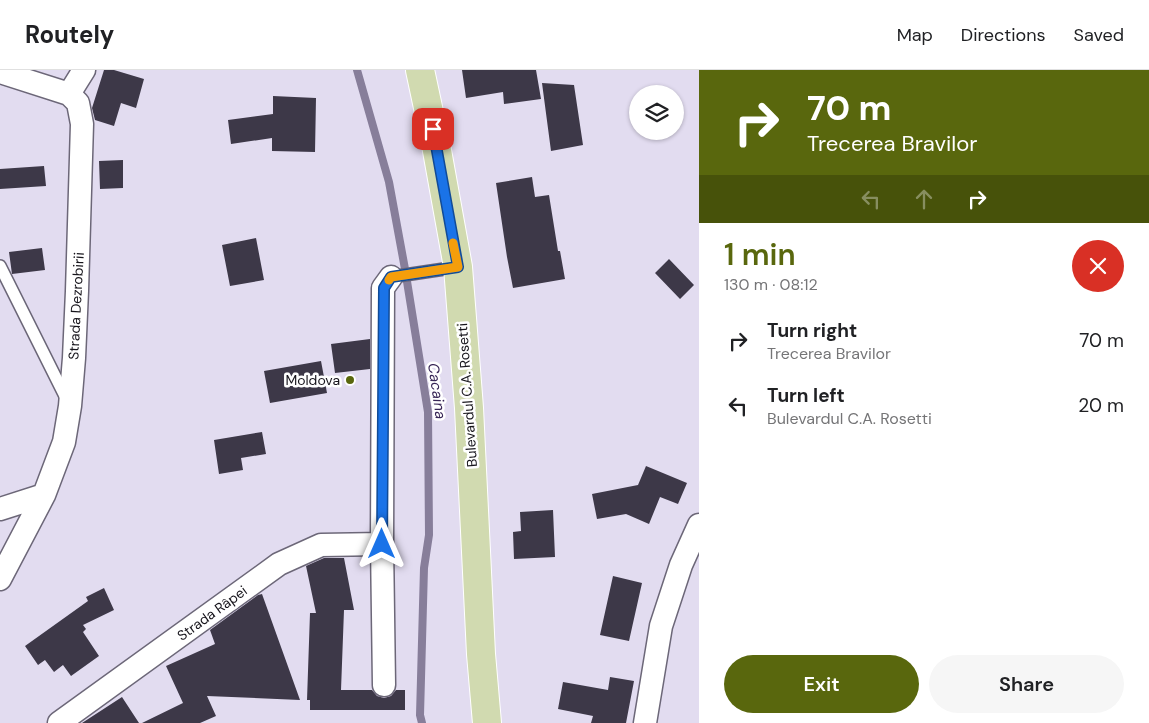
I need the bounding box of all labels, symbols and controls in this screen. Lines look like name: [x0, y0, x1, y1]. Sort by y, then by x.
text: Routely: [25, 19, 114, 50]
text: Map: [897, 23, 933, 47]
text: Directions: [961, 23, 1046, 47]
text: Saved: [1074, 23, 1124, 47]
map controls: [629, 85, 684, 140]
button: layers: [629, 85, 684, 140]
text: 70 m: [807, 85, 891, 131]
icon: right: [724, 90, 789, 155]
pin: [412, 108, 454, 150]
icon: arrive: [419, 115, 447, 143]
text: Trecerea Bravilor: [807, 129, 977, 158]
icon: left: [857, 185, 885, 213]
icon: ahead: [910, 185, 938, 213]
icon: right: [963, 185, 991, 213]
text: 1 min: [724, 235, 796, 274]
button: close: [1072, 240, 1124, 292]
street label: Strada Dezrobirii: [64, 252, 88, 360]
text: 130 m · 08:12: [724, 274, 818, 295]
text: Turn right: [767, 318, 857, 343]
street label: Bulevardul C.A. Rosetti: [453, 322, 481, 468]
icon: right: [724, 327, 752, 355]
text: 70 m: [1079, 328, 1124, 353]
text: Trecerea Bravilor: [767, 343, 891, 364]
water label: Cacaina: [423, 362, 451, 420]
place label: Moldova: [285, 371, 340, 389]
marker: Moldova: [344, 374, 356, 386]
text: Turn left: [767, 383, 845, 408]
icon: left: [724, 392, 752, 420]
text: 20 m: [1078, 393, 1124, 418]
text: Bulevardul C.A. Rosetti: [767, 408, 932, 429]
position arrow: [355, 517, 407, 569]
street label: Strada Râpei: [173, 582, 251, 644]
button: Exit: [724, 655, 919, 713]
button: Share: [929, 655, 1124, 713]

